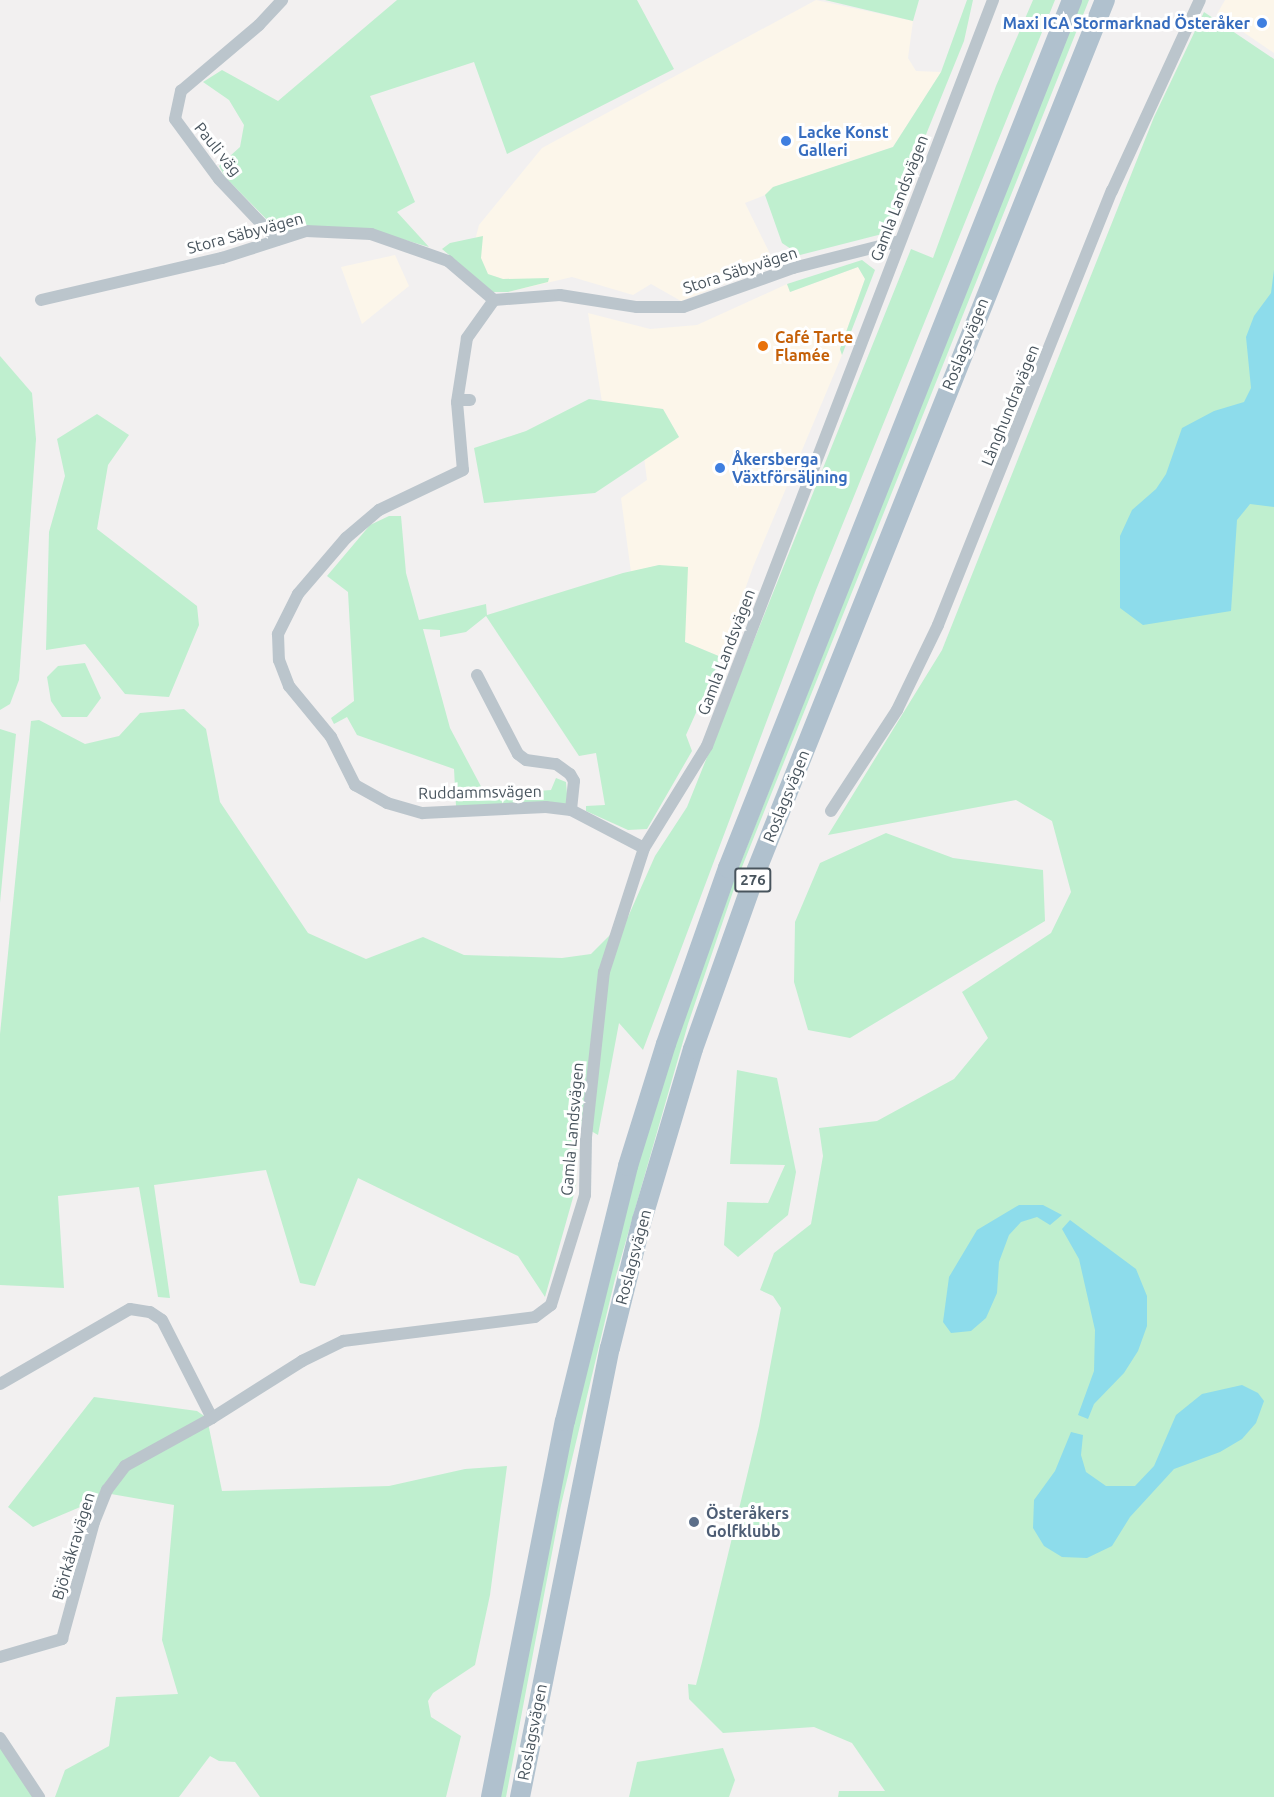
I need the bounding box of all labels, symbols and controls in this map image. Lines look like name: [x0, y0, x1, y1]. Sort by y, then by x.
place label: Maxi ICA Stormarknad Österåker: [1003, 13, 1250, 33]
marker: Maxi ICA Stormarknad Österåker: [1255, 16, 1269, 30]
street label: Pauli väg: [190, 118, 246, 180]
place label: Lacke Konst Galleri: [798, 122, 889, 160]
street label: Gamla Landsvägen: [866, 132, 932, 264]
marker: Lacke Konst Galleri: [779, 134, 793, 148]
street label: Stora Säbyvägen: [185, 208, 305, 258]
street label: Stora Säbyvägen: [680, 242, 800, 298]
street label: Roslagsvägen: [938, 295, 992, 393]
place label: Café Tarte Flamée: [775, 327, 853, 365]
marker: Café Tarte Flamée: [756, 339, 770, 353]
street label: Långhundravägen: [977, 342, 1043, 468]
place label: Åkersberga Växtförsäljning: [732, 449, 848, 487]
marker: Åkersberga Växtförsäljning: [713, 461, 727, 475]
street label: Gamla Landsvägen: [693, 586, 759, 718]
street label: Roslagsvägen: [759, 747, 813, 845]
street label: Ruddammsvägen: [418, 781, 542, 803]
road number: 276: [734, 868, 772, 892]
street label: Gamla Landsvägen: [557, 1062, 587, 1196]
street label: Roslagsvägen: [611, 1207, 655, 1307]
street label: Björkåkravägen: [48, 1490, 98, 1602]
place label: Österåkers Golfklubb: [706, 1503, 789, 1541]
marker: Österåkers Golfklubb: [687, 1515, 701, 1529]
street label: Roslagsvägen: [513, 1682, 551, 1782]

